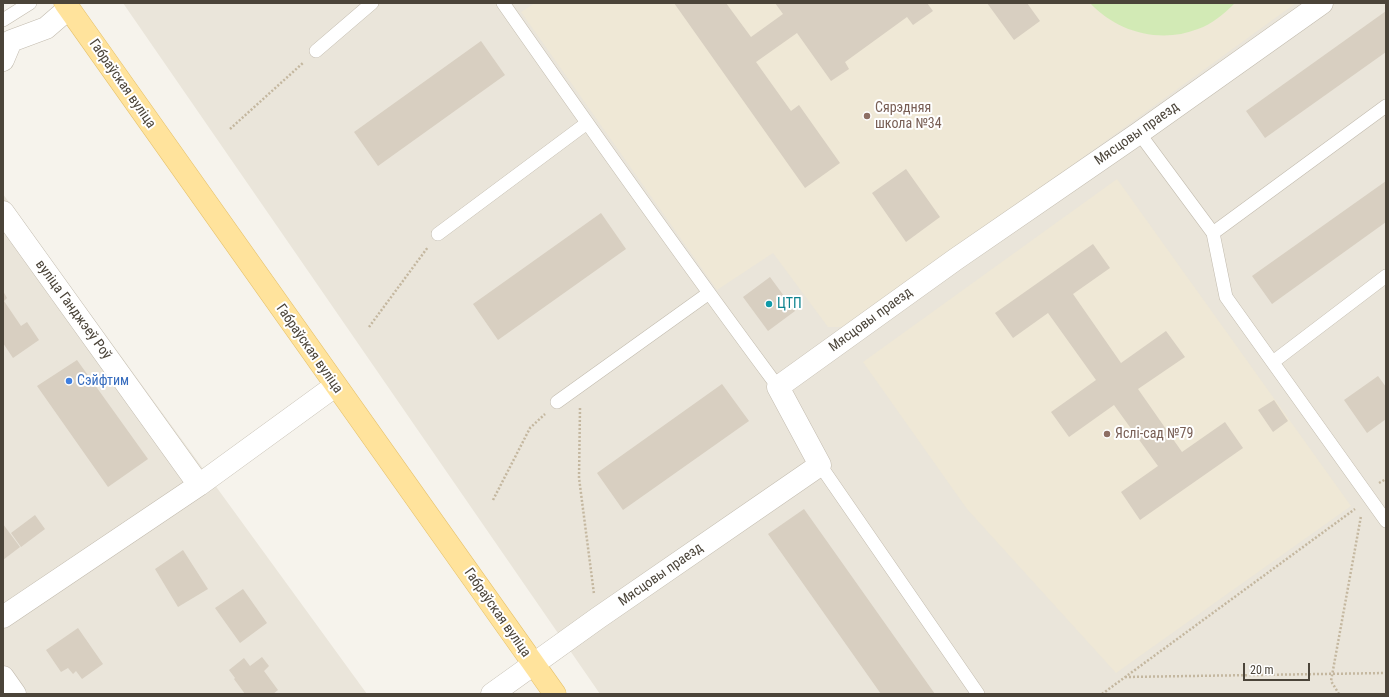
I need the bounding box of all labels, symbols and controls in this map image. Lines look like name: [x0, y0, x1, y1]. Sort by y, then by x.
street label: Габраўская вуліца: [85, 36, 159, 132]
street label: Мясцовы праезд: [1092, 99, 1182, 169]
place label: Сярэдняя школа №34: [875, 100, 942, 132]
marker: Сярэдняя школа №34: [862, 111, 872, 121]
street label: вуліца Ганджэеў Роў: [31, 257, 115, 363]
street label: Мясцовы праезд: [826, 284, 916, 356]
place label: ЦТП: [777, 296, 802, 312]
marker: ЦТП: [764, 299, 774, 309]
street label: Габраўская вуліца: [272, 301, 346, 397]
place label: Сэйфтим: [77, 373, 129, 389]
marker: Сэйфтим: [64, 376, 74, 386]
place label: Яслі-сад №79: [1115, 426, 1193, 442]
marker: Яслі-сад №79: [1102, 429, 1112, 439]
street label: Мясцовы праезд: [616, 540, 706, 610]
street label: Габраўская вуліца: [460, 565, 534, 661]
scale bar: [1245, 655, 1312, 681]
text: 20 m: [1250, 663, 1274, 677]

